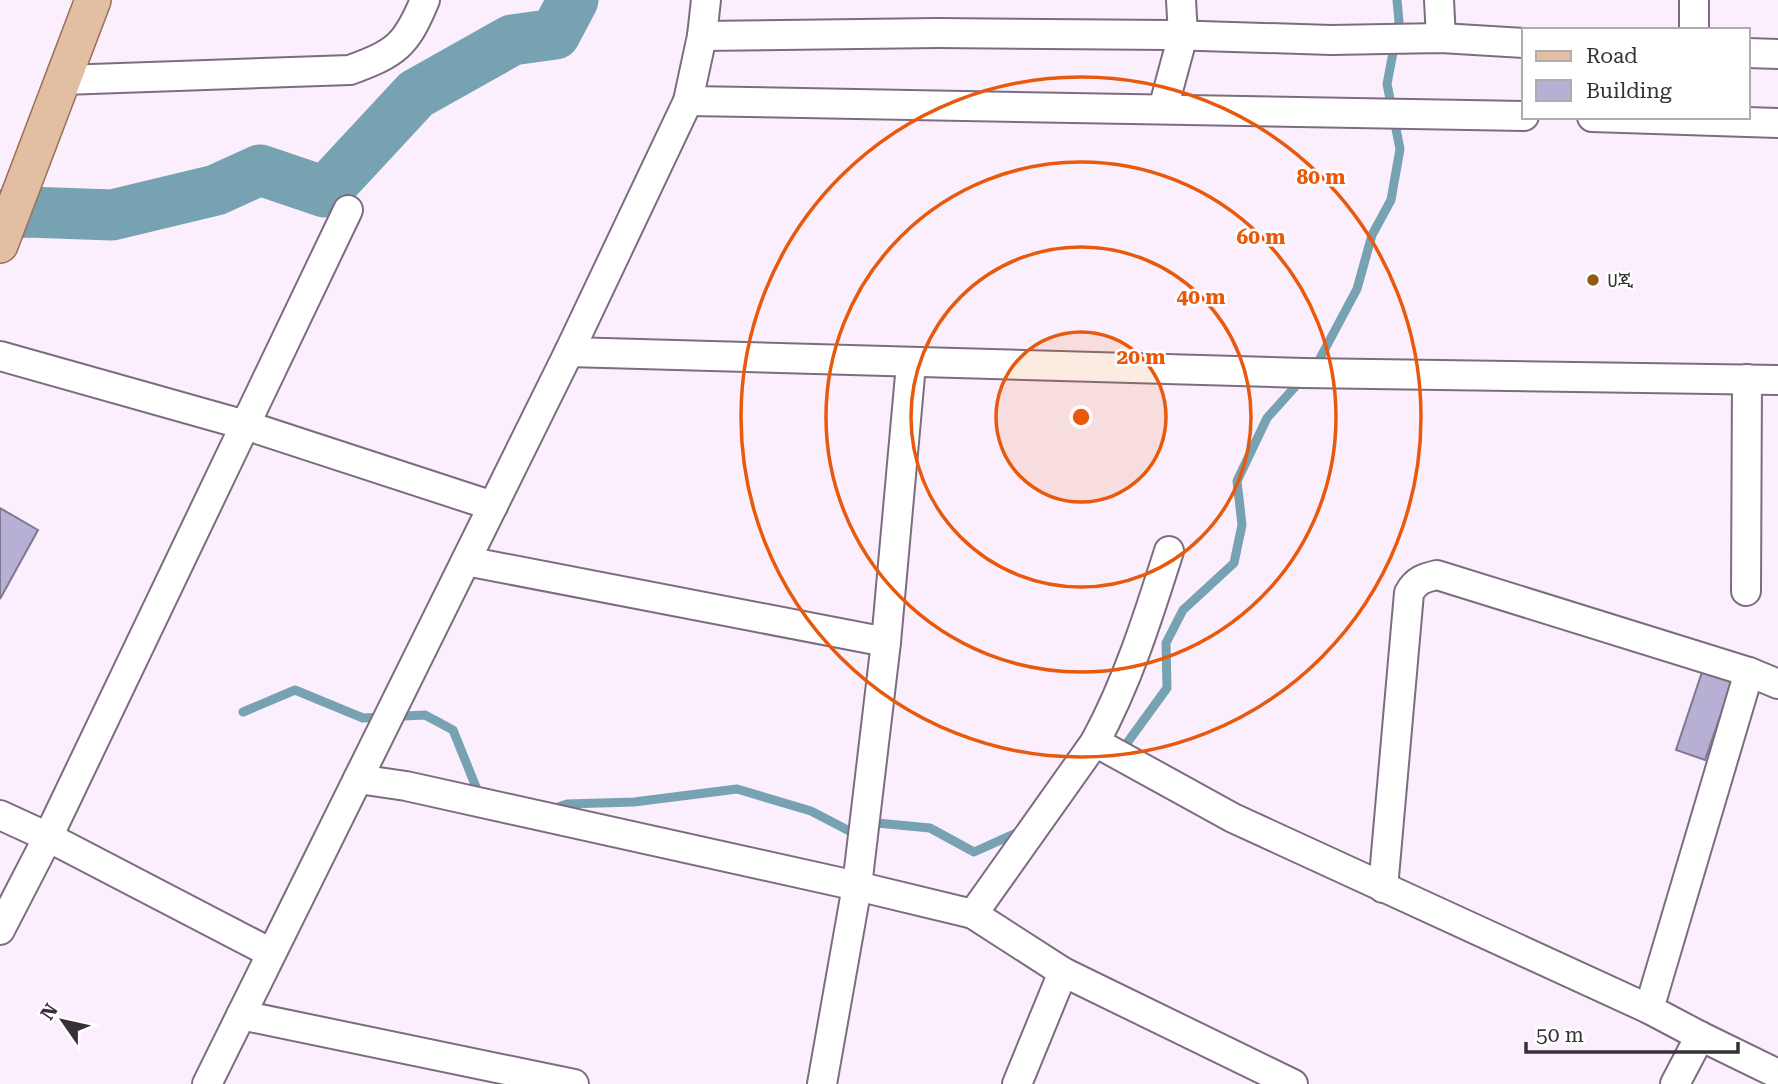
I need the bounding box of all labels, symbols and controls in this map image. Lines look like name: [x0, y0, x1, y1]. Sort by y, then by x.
legend: [1522, 28, 1750, 119]
text: Road: [1586, 44, 1638, 68]
text: Building: [1586, 79, 1672, 103]
text: 80 m: [1296, 165, 1346, 189]
text: 60 m: [1236, 225, 1286, 249]
place label: ሀጂ: [1607, 270, 1633, 291]
marker: ሀጂ: [1585, 272, 1601, 288]
text: 40 m: [1176, 285, 1226, 309]
text: 20 m: [1116, 345, 1166, 369]
centre of rings: [1069, 405, 1093, 429]
north arrow: [28, 986, 98, 1056]
text: N: [36, 999, 63, 1024]
scale bar: [1526, 1010, 1738, 1054]
text: 50 m: [1536, 1023, 1584, 1047]

